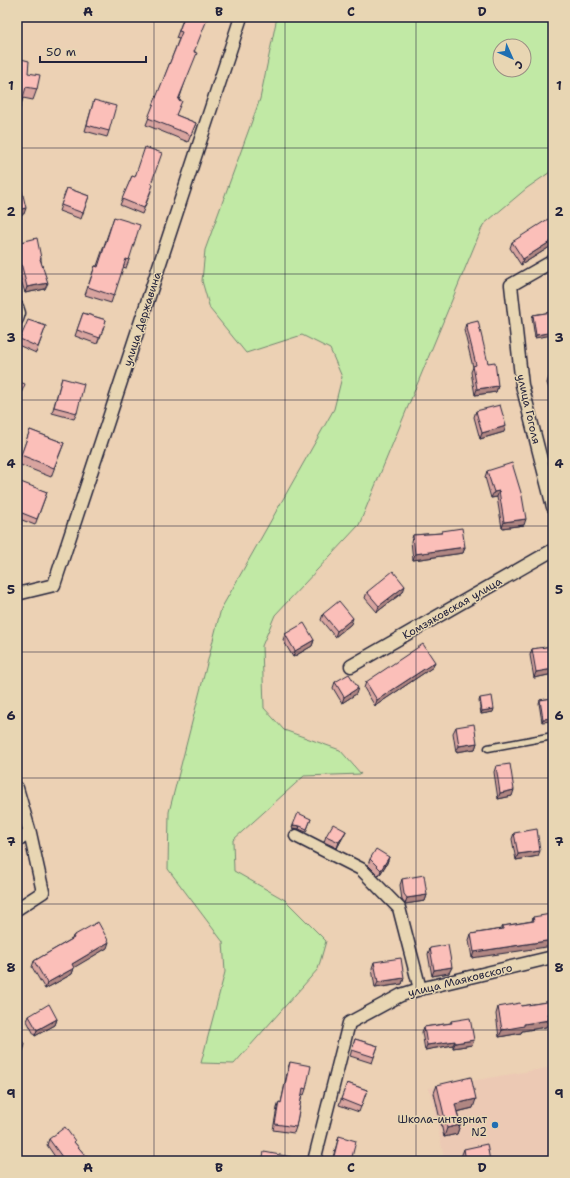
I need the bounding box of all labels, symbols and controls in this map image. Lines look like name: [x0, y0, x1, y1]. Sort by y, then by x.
text: A: [83, 3, 93, 20]
text: B: [215, 3, 223, 20]
text: C: [347, 3, 355, 20]
text: D: [477, 3, 487, 20]
scale bar: [40, 38, 146, 64]
north arrow: [492, 38, 532, 78]
text: 50 m: [46, 44, 76, 60]
text: С: [511, 57, 526, 73]
text: 1: [8, 77, 14, 94]
text: 1: [556, 77, 562, 94]
text: 2: [6, 203, 16, 220]
text: 2: [554, 203, 564, 220]
street label: улица Державина: [120, 270, 165, 368]
text: 3: [6, 329, 16, 346]
text: 3: [554, 329, 564, 346]
street label: улица Гоголя: [513, 373, 544, 445]
text: 4: [6, 455, 16, 472]
text: 4: [554, 455, 564, 472]
street label: Комзяковская улица: [400, 574, 505, 643]
text: 5: [7, 581, 15, 598]
text: 5: [555, 581, 563, 598]
text: 6: [6, 707, 16, 724]
text: 6: [554, 707, 564, 724]
text: 7: [6, 833, 16, 850]
text: 7: [554, 833, 564, 850]
text: 8: [6, 959, 16, 976]
text: 8: [554, 959, 564, 976]
street label: улица Маяковского: [406, 960, 514, 1001]
text: 9: [6, 1085, 16, 1102]
text: 9: [554, 1085, 564, 1102]
place label: Школа-интернат N2: [398, 1112, 487, 1140]
marker: Школа-интернат N2: [490, 1120, 500, 1130]
text: A: [83, 1159, 93, 1176]
text: B: [215, 1159, 223, 1176]
text: C: [347, 1159, 355, 1176]
text: D: [477, 1159, 487, 1176]

